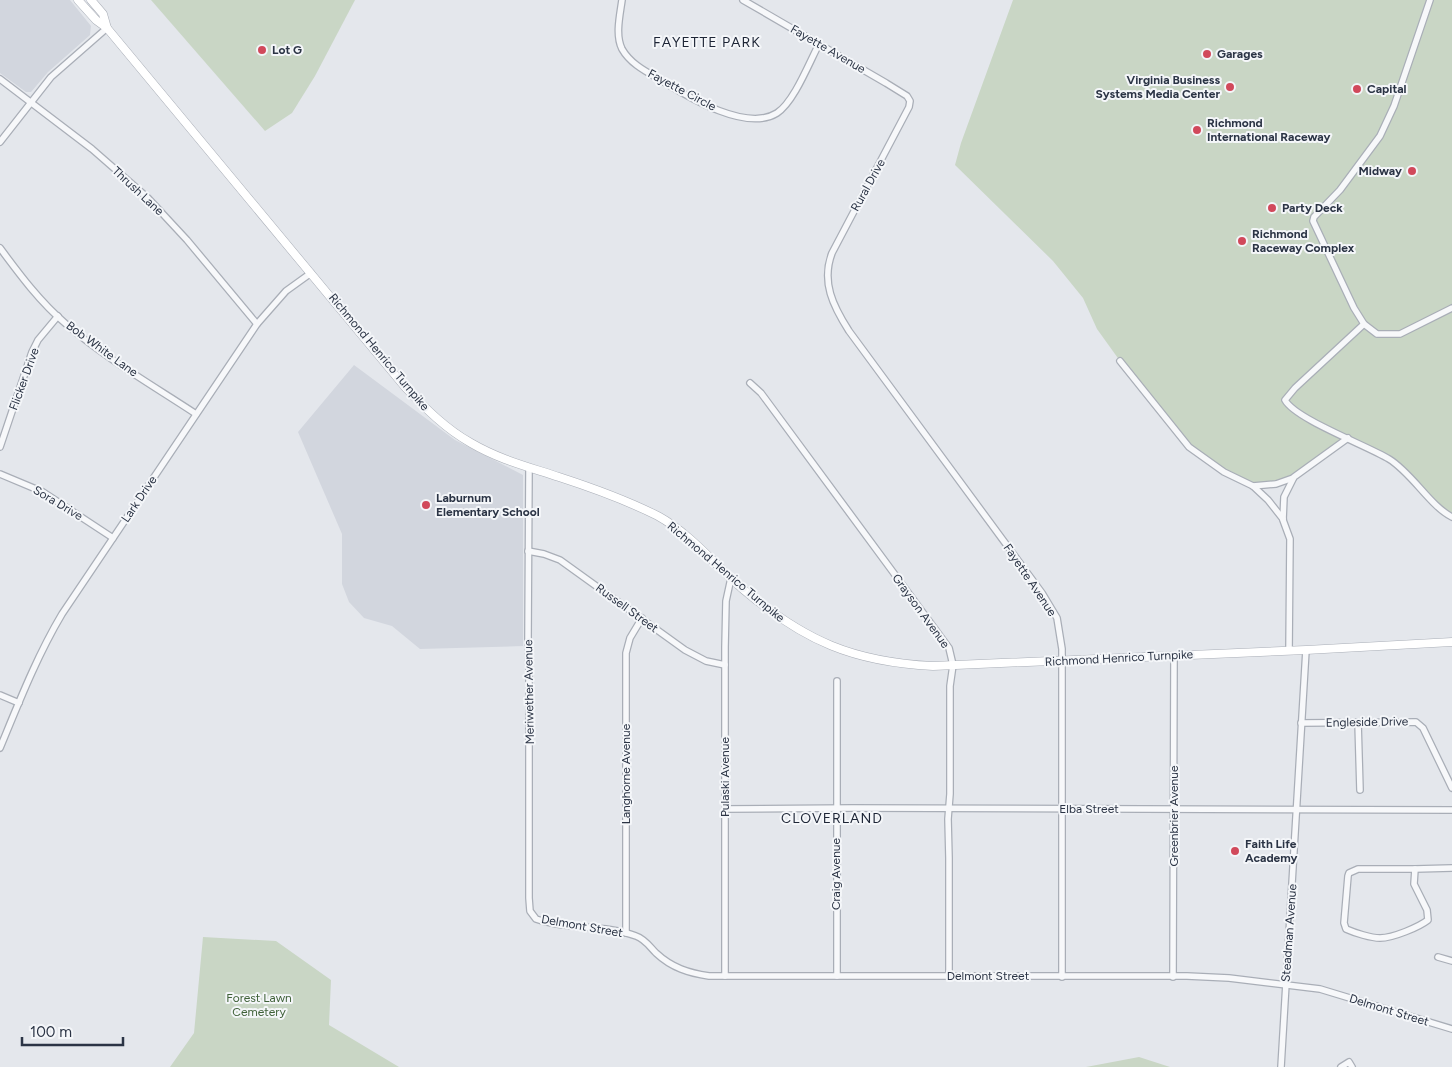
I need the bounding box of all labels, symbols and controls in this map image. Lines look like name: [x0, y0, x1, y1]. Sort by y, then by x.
street label: Fayette Avenue: [788, 22, 868, 76]
district label: FAYETTE PARK: [653, 34, 761, 51]
place label: Lot G: [272, 43, 302, 57]
marker: Lot G: [256, 44, 268, 56]
place label: Garages: [1217, 47, 1263, 61]
marker: Garages: [1201, 48, 1213, 60]
street label: Fayette Circle: [646, 66, 719, 114]
place label: Virginia Business Systems Media Center: [1095, 73, 1220, 101]
marker: Virginia Business Systems Media Center: [1224, 81, 1236, 93]
place label: Capital: [1367, 82, 1407, 96]
marker: Capital: [1351, 83, 1363, 95]
place label: Richmond International Raceway: [1207, 116, 1330, 144]
marker: Richmond International Raceway: [1191, 124, 1203, 136]
street label: Rural Drive: [848, 156, 888, 214]
street label: Thrush Lane: [109, 164, 167, 219]
place label: Midway: [1358, 164, 1402, 178]
marker: Midway: [1406, 165, 1418, 177]
place label: Party Deck: [1282, 201, 1343, 215]
marker: Party Deck: [1266, 202, 1278, 214]
place label: Richmond Raceway Complex: [1252, 227, 1355, 255]
marker: Richmond Raceway Complex: [1236, 235, 1248, 247]
street label: Richmond Henrico Turnpike: [326, 291, 432, 414]
street label: Bob White Lane: [64, 318, 141, 380]
street label: Flicker Drive: [6, 345, 42, 412]
street label: Lark Drive: [118, 473, 160, 525]
street label: Sora Drive: [31, 483, 86, 523]
place label: Laburnum Elementary School: [436, 491, 540, 519]
marker: Laburnum Elementary School: [420, 499, 432, 511]
street label: Richmond Henrico Turnpike: [665, 519, 788, 625]
street label: Fayette Avenue: [1001, 541, 1060, 619]
street label: Grayson Avenue: [889, 571, 953, 651]
street label: Russell Street: [593, 581, 661, 636]
street label: Meriwether Avenue: [521, 639, 537, 744]
street label: Richmond Henrico Turnpike: [1044, 647, 1194, 669]
street label: Engleside Drive: [1326, 714, 1409, 730]
street label: Langhorne Avenue: [619, 723, 633, 824]
street label: Pulaski Avenue: [718, 737, 732, 817]
street label: Greenbrier Avenue: [1167, 765, 1181, 867]
street label: Elba Street: [1059, 802, 1119, 816]
district label: CLOVERLAND: [781, 810, 883, 827]
street label: Craig Avenue: [829, 837, 843, 910]
place label: Faith Life Academy: [1245, 837, 1297, 865]
marker: Faith Life Academy: [1229, 845, 1241, 857]
street label: Steadman Avenue: [1279, 883, 1299, 982]
street label: Delmont Street: [540, 912, 624, 940]
street label: Delmont Street: [947, 969, 1030, 983]
park label: Forest Lawn Cemetery: [226, 991, 292, 1019]
street label: Delmont Street: [1348, 991, 1431, 1029]
scale bar: [22, 1014, 124, 1046]
text: 100 m: [30, 1023, 72, 1041]

